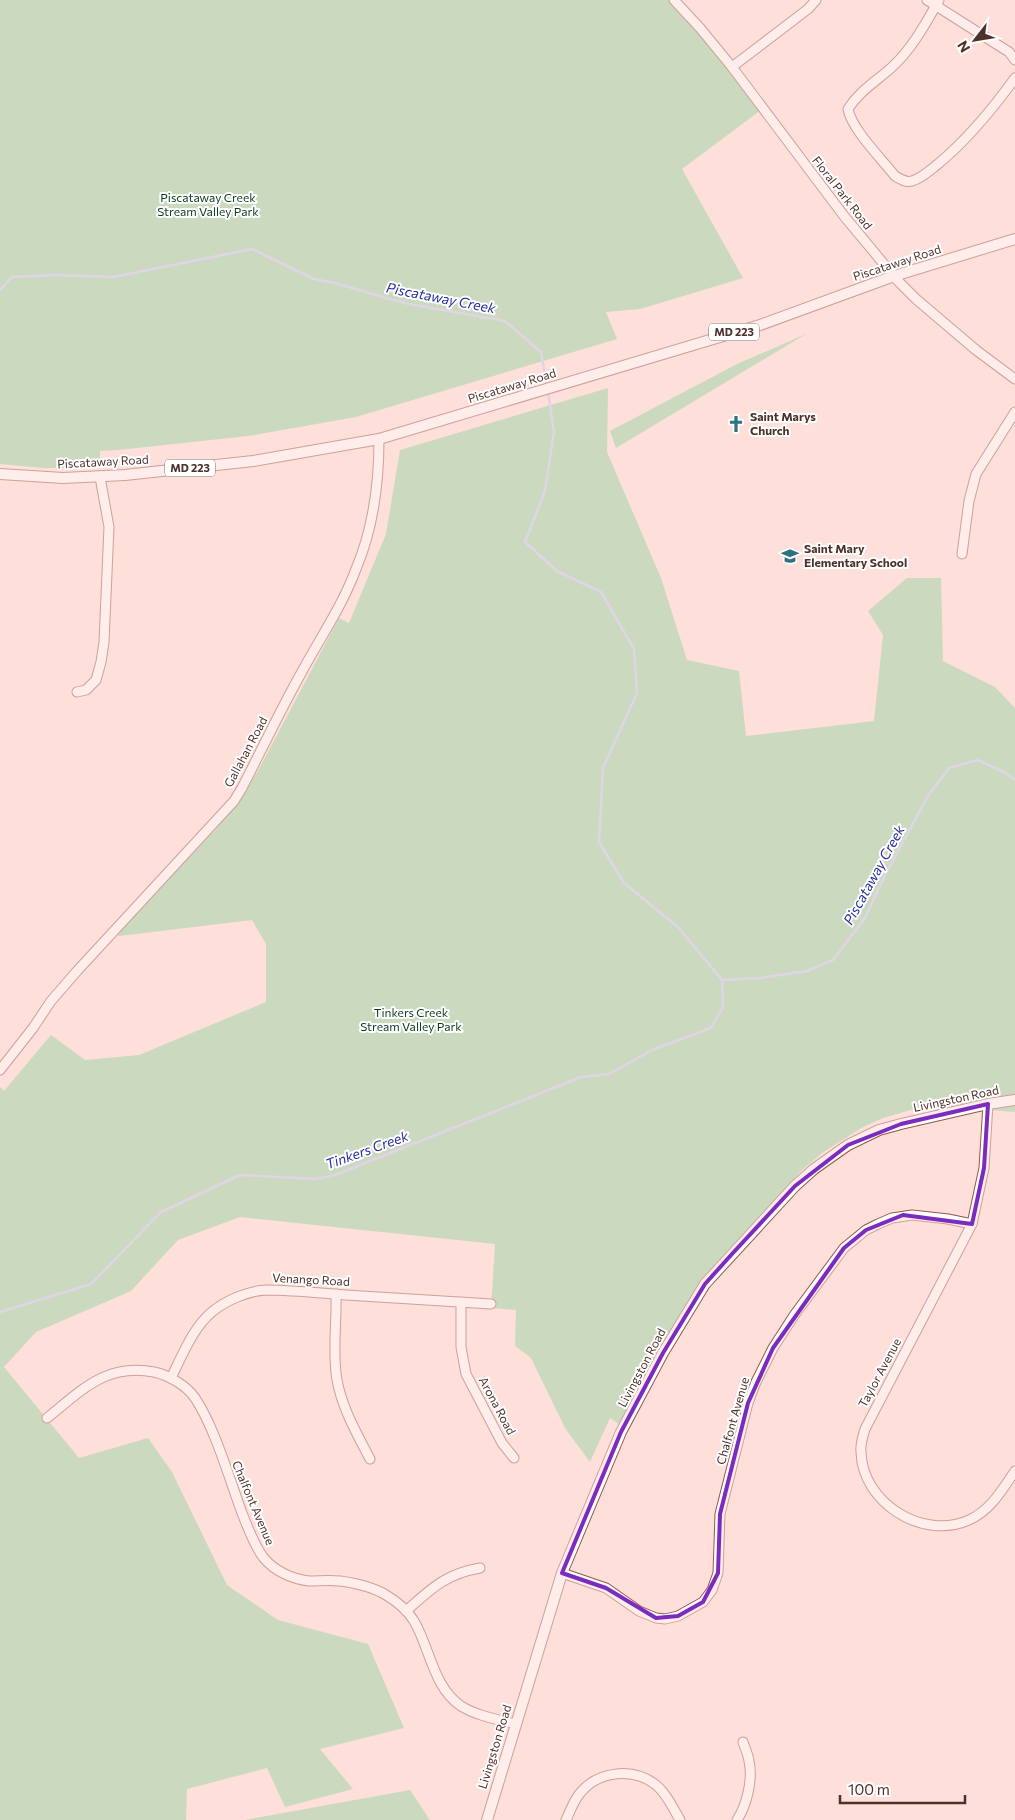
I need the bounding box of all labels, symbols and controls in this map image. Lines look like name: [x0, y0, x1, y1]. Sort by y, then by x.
north arrow: [950, 15, 1000, 65]
text: N: [953, 38, 973, 56]
street label: Floral Park Road: [810, 153, 876, 232]
park label: Piscataway Creek Stream Valley Park: [157, 190, 259, 218]
street label: Piscataway Road: [851, 241, 942, 283]
water label: Piscataway Creek: [385, 279, 498, 317]
road number: MD 223: [709, 324, 759, 341]
street label: Piscataway Road: [466, 365, 558, 405]
place label: Saint Marys Church: [750, 409, 816, 437]
church icon: Saint Marys Church: [726, 414, 746, 434]
street label: Piscataway Road: [57, 452, 149, 470]
road number: MD 223: [165, 459, 215, 476]
place label: Saint Mary Elementary School: [804, 541, 907, 569]
school or university icon: Saint Mary Elementary School: [780, 546, 800, 566]
street label: Gallahan Road: [221, 714, 270, 789]
water label: Piscataway Creek: [839, 822, 908, 927]
park label: Tinkers Creek Stream Valley Park: [360, 1005, 462, 1033]
street label: Livingston Road: [912, 1082, 1000, 1114]
water label: Tinkers Creek: [323, 1127, 411, 1172]
street label: Venango Road: [272, 1270, 350, 1288]
street label: Livingston Road: [614, 1326, 668, 1409]
street label: Taylor Avenue: [855, 1336, 903, 1410]
street label: Arona Road: [477, 1374, 519, 1437]
street label: Chalfont Avenue: [713, 1375, 751, 1466]
street label: Chalfont Avenue: [230, 1458, 278, 1547]
street label: Livingston Road: [475, 1703, 514, 1790]
scale bar: [840, 1772, 965, 1804]
text: 100 m: [848, 1780, 890, 1798]

